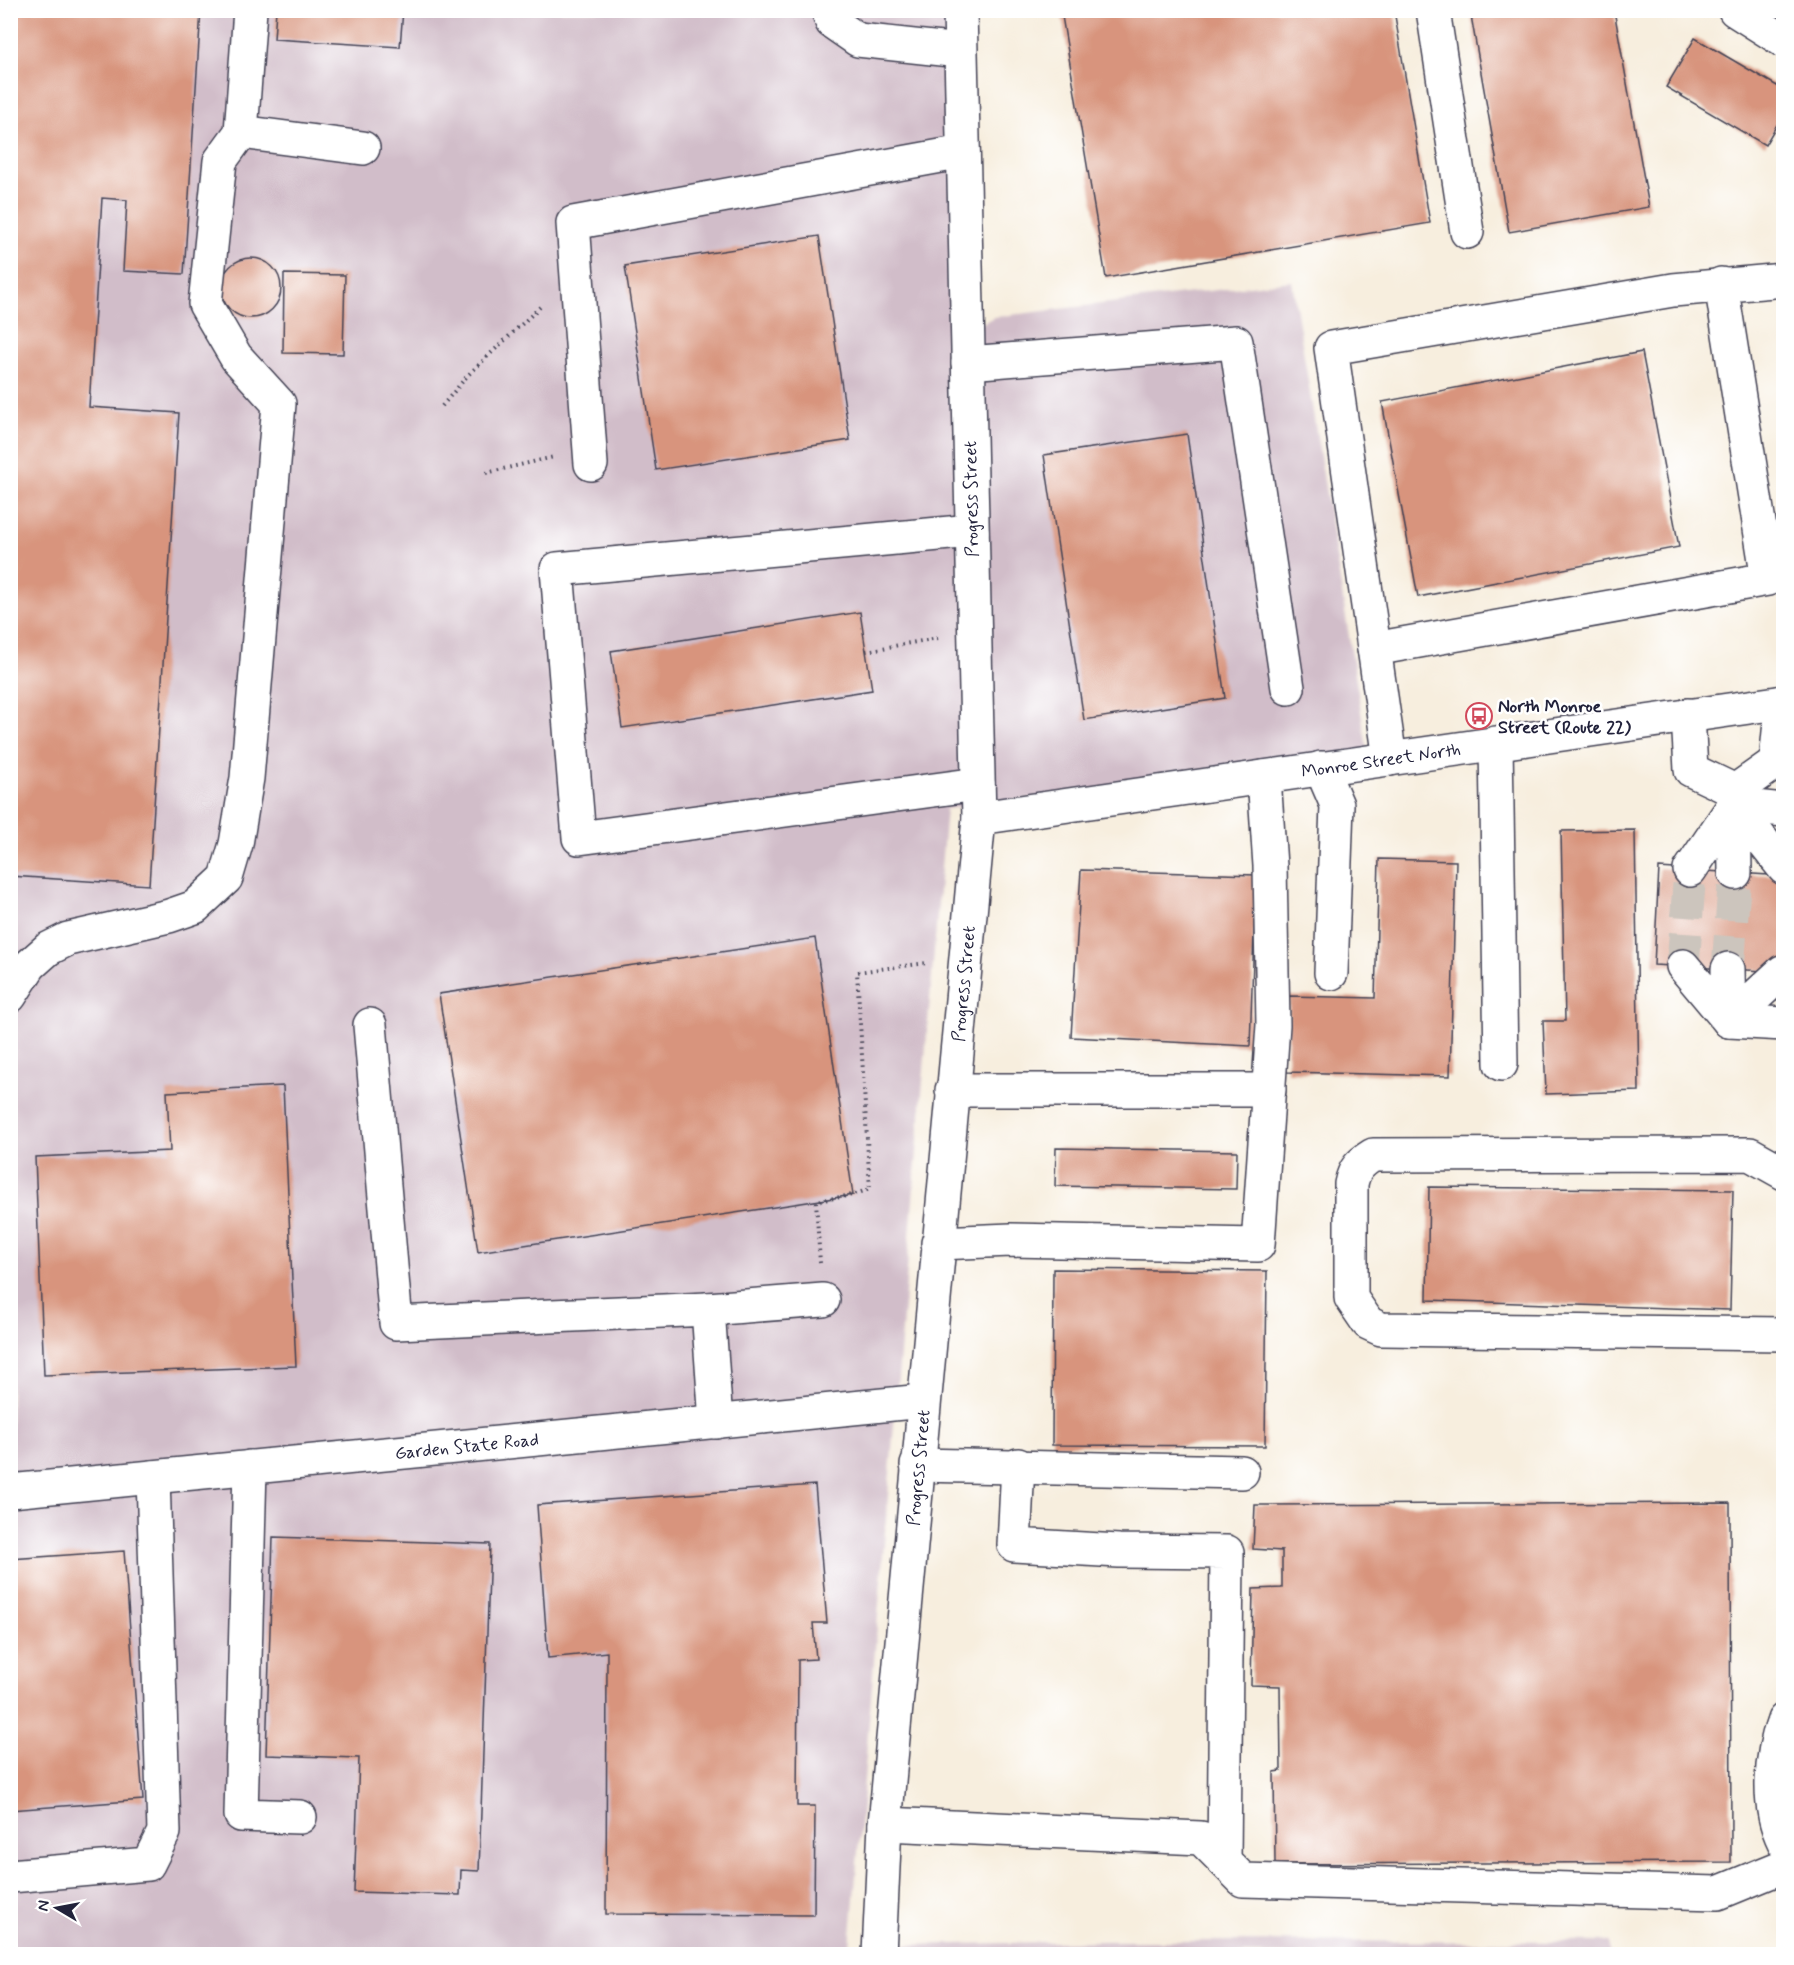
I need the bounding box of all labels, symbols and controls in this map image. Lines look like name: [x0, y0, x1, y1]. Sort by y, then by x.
street label: Progress Street: [959, 440, 985, 557]
place label: North Monroe Street (Route 22): [1498, 695, 1632, 740]
bus stop icon: North Monroe Street (Route 22): [1464, 701, 1494, 731]
street label: Monroe Street North: [1300, 738, 1462, 784]
street label: Progress Street: [947, 925, 982, 1043]
street label: Progress Street: [902, 1408, 937, 1527]
street label: Garden State Road: [394, 1428, 540, 1466]
north arrow: [27, 1878, 87, 1938]
text: N: [32, 1899, 55, 1913]

